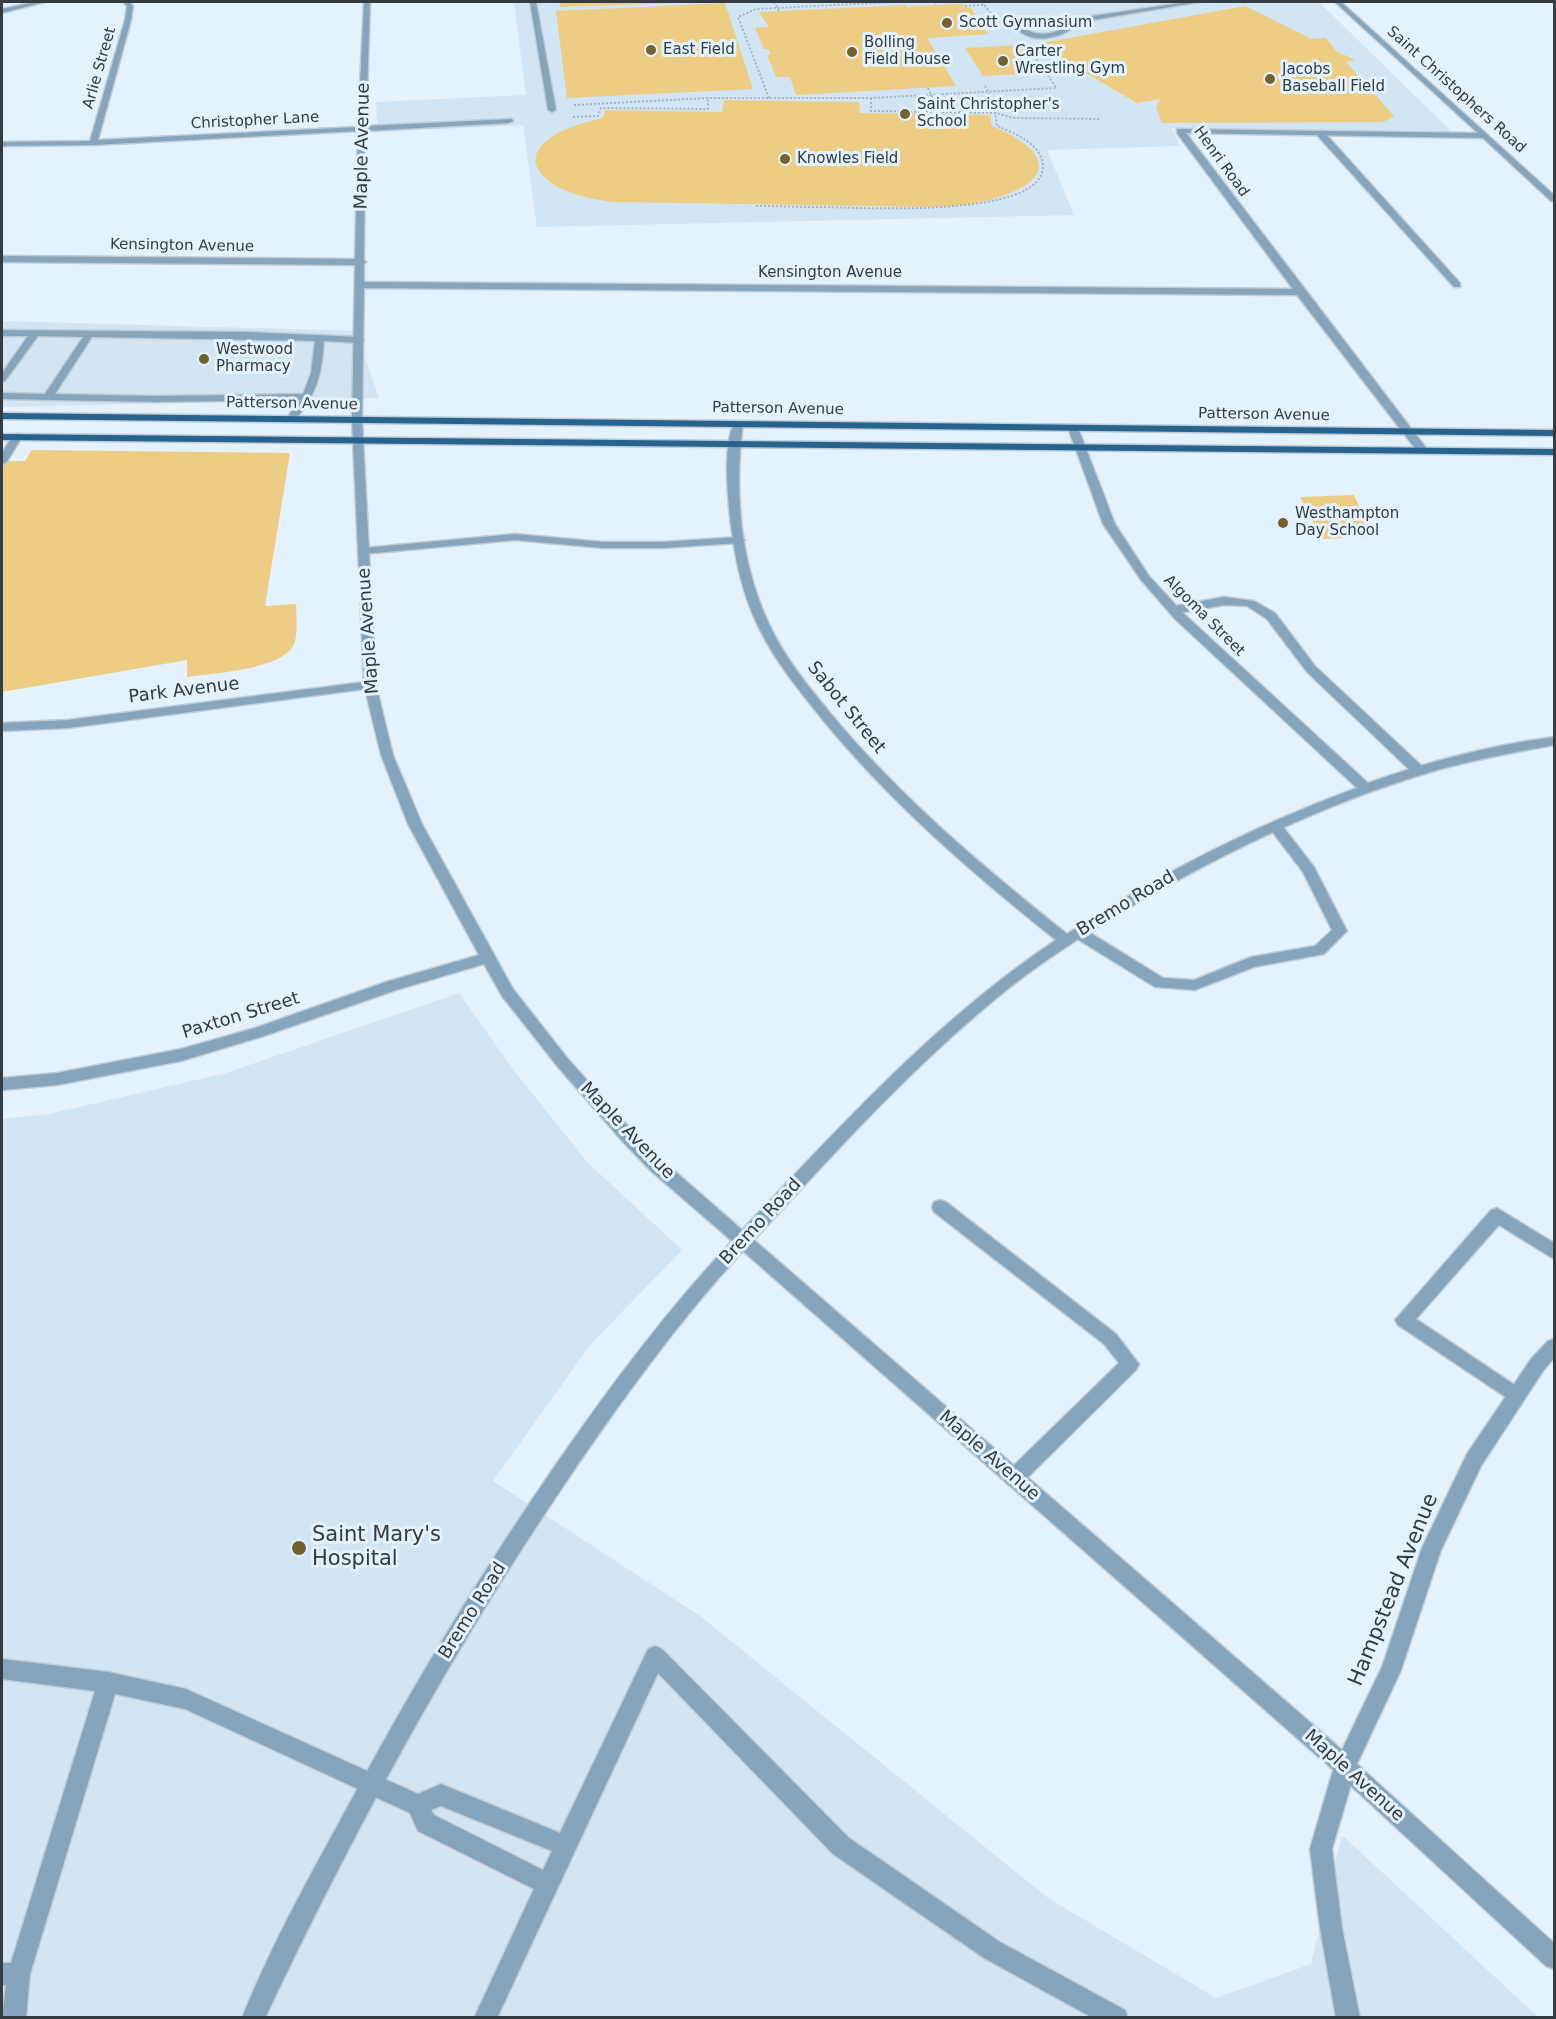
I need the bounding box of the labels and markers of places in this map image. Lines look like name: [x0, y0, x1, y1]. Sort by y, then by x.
place label: Scott Gymnasium: [959, 14, 1092, 32]
marker: Scott Gymnasium: [940, 16, 954, 30]
place label: Bolling Field House: [864, 34, 950, 69]
place label: East Field: [663, 41, 735, 59]
marker: East Field: [644, 43, 658, 57]
place label: Carter Wrestling Gym: [1015, 43, 1125, 78]
marker: Bolling Field House: [845, 45, 859, 59]
marker: Carter Wrestling Gym: [996, 54, 1010, 68]
place label: Jacobs Baseball Field: [1282, 61, 1385, 96]
marker: Jacobs Baseball Field: [1263, 72, 1277, 86]
place label: Saint Christopher's School: [917, 96, 1060, 131]
marker: Saint Christopher's School: [898, 107, 912, 121]
place label: Knowles Field: [797, 150, 898, 168]
marker: Knowles Field: [778, 152, 792, 166]
place label: Westwood Pharmacy: [216, 341, 293, 376]
marker: Westwood Pharmacy: [197, 352, 211, 366]
place label: Westhampton Day School: [1295, 505, 1399, 540]
marker: Westhampton Day School: [1276, 516, 1290, 530]
place label: Saint Mary's Hospital: [312, 1523, 441, 1573]
marker: Saint Mary's Hospital: [290, 1539, 308, 1557]

